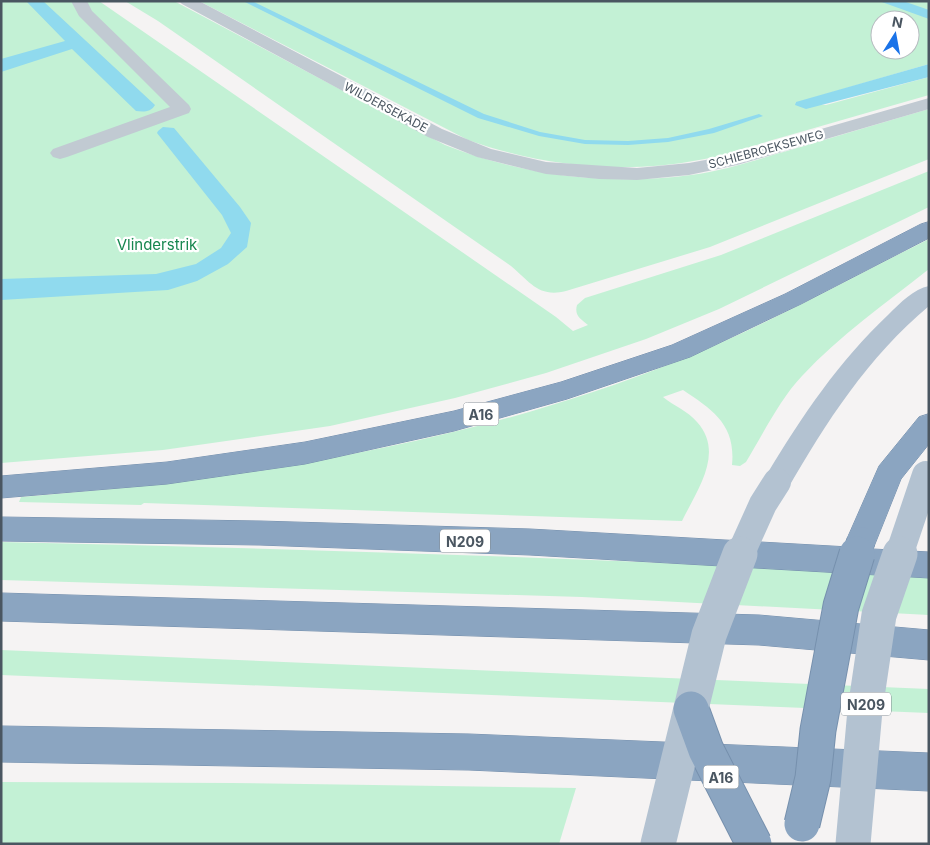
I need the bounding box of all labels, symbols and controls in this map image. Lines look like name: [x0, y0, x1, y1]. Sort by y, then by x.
north arrow: [870, 10, 920, 60]
text: N: [891, 12, 904, 31]
street label: WILDERSEKADE: [342, 79, 430, 135]
street label: SCHIEBROEKSEWEG: [707, 126, 825, 172]
park label: Vlinderstrik: [117, 235, 198, 254]
road number: A16: [464, 402, 498, 426]
road number: N209: [440, 530, 490, 552]
road number: N209: [841, 692, 891, 716]
road number: A16: [704, 766, 738, 789]

